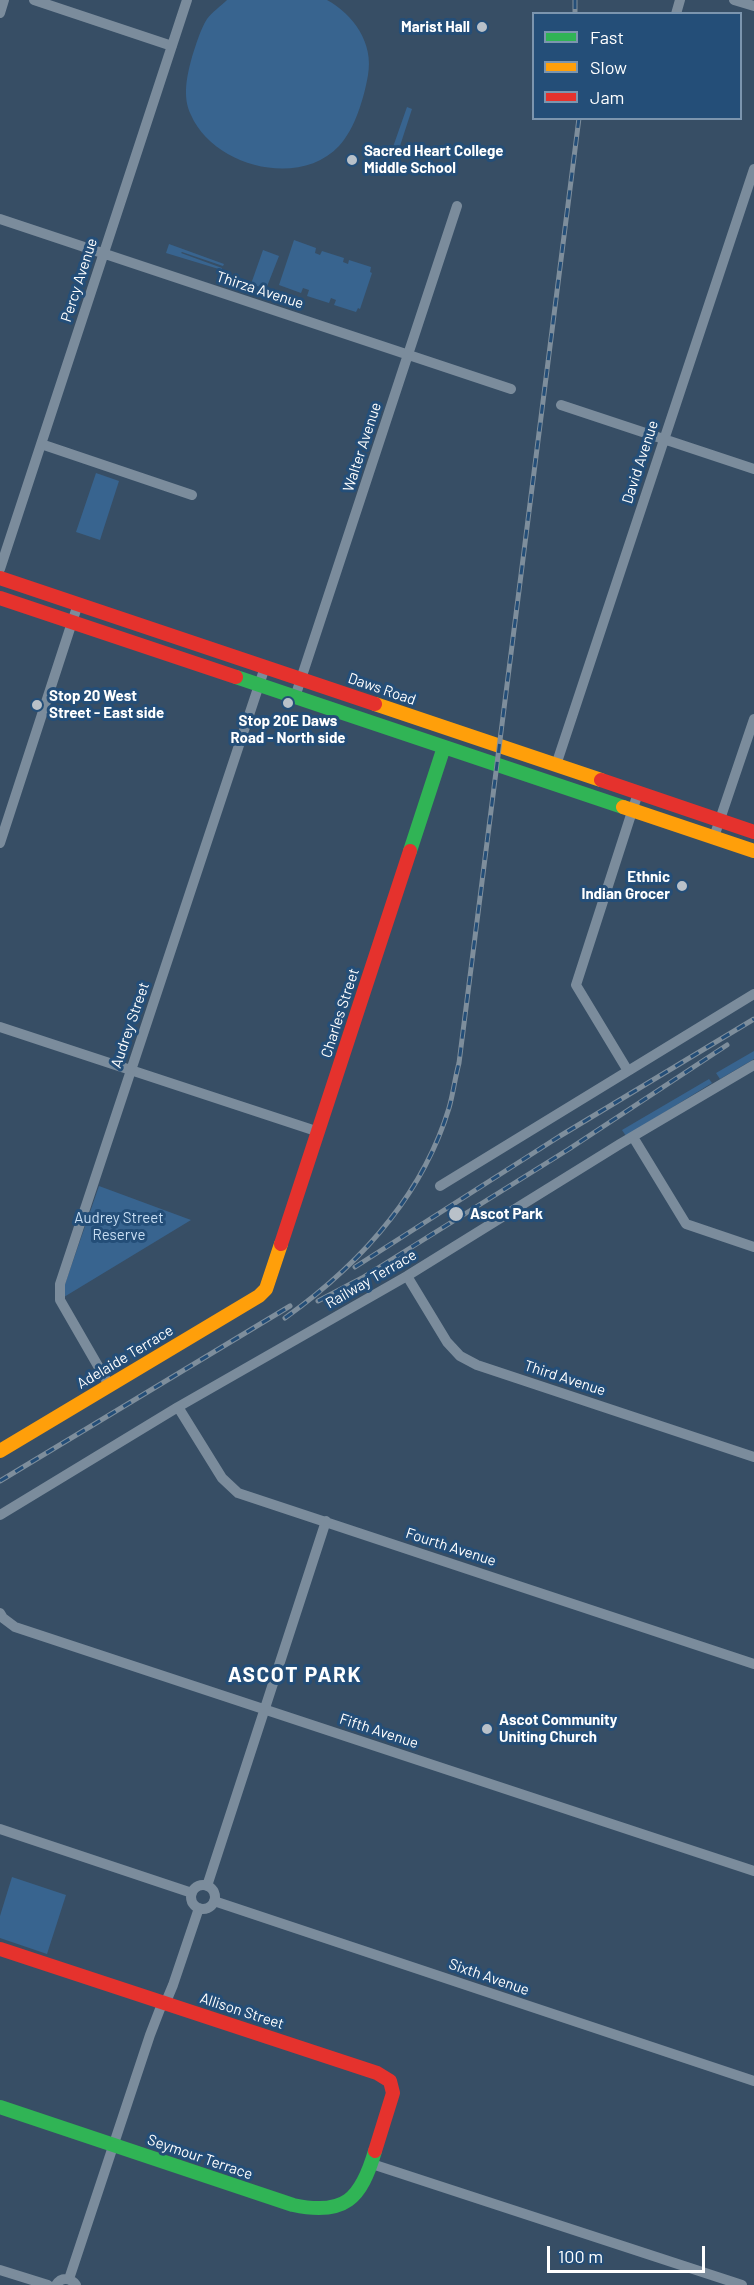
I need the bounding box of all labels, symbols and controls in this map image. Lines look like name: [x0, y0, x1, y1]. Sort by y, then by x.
legend: [532, 12, 742, 120]
place label: Marist Hall: [401, 18, 470, 36]
marker: Marist Hall: [475, 20, 489, 34]
text: Fast: [590, 26, 624, 48]
text: Slow: [590, 56, 627, 78]
text: Jam: [590, 86, 624, 108]
place label: Sacred Heart College Middle School: [364, 142, 504, 177]
marker: Sacred Heart College Middle School: [345, 153, 359, 167]
street label: Percy Avenue: [57, 236, 101, 324]
street label: Thirza Avenue: [214, 267, 306, 313]
street label: Walter Avenue: [339, 400, 385, 494]
street label: David Avenue: [618, 418, 662, 506]
street label: Daws Road: [346, 669, 418, 709]
place label: Stop 20 West Street - East side: [49, 687, 164, 722]
marker: Stop 20E Daws Road - North side: [281, 696, 295, 710]
marker: Stop 20 West Street - East side: [30, 698, 44, 712]
place label: Stop 20E Daws Road - North side: [230, 712, 346, 747]
place label: Ethnic Indian Grocer: [581, 868, 670, 903]
marker: Ethnic Indian Grocer: [675, 879, 689, 893]
street label: Charles Street: [317, 966, 363, 1060]
street label: Audrey Street: [107, 980, 153, 1070]
marker: Ascot Park: [447, 1205, 465, 1223]
place label: Ascot Park: [470, 1205, 543, 1223]
park label: Audrey Street Reserve: [74, 1209, 164, 1244]
street label: Railway Terrace: [322, 1246, 420, 1312]
street label: Adelaide Terrace: [74, 1321, 176, 1393]
street label: Third Avenue: [522, 1356, 608, 1400]
street label: Fourth Avenue: [404, 1524, 498, 1570]
district label: ASCOT PARK: [228, 1662, 362, 1688]
street label: Fifth Avenue: [337, 1710, 421, 1752]
place label: Ascot Community Uniting Church: [499, 1711, 617, 1746]
marker: Ascot Community Uniting Church: [480, 1722, 494, 1736]
street label: Sixth Avenue: [446, 1955, 532, 1999]
street label: Allison Street: [198, 1989, 286, 2033]
street label: Seymour Terrace: [145, 2131, 255, 2183]
scale bar: [550, 2234, 708, 2272]
text: 100 m: [558, 2245, 603, 2267]

